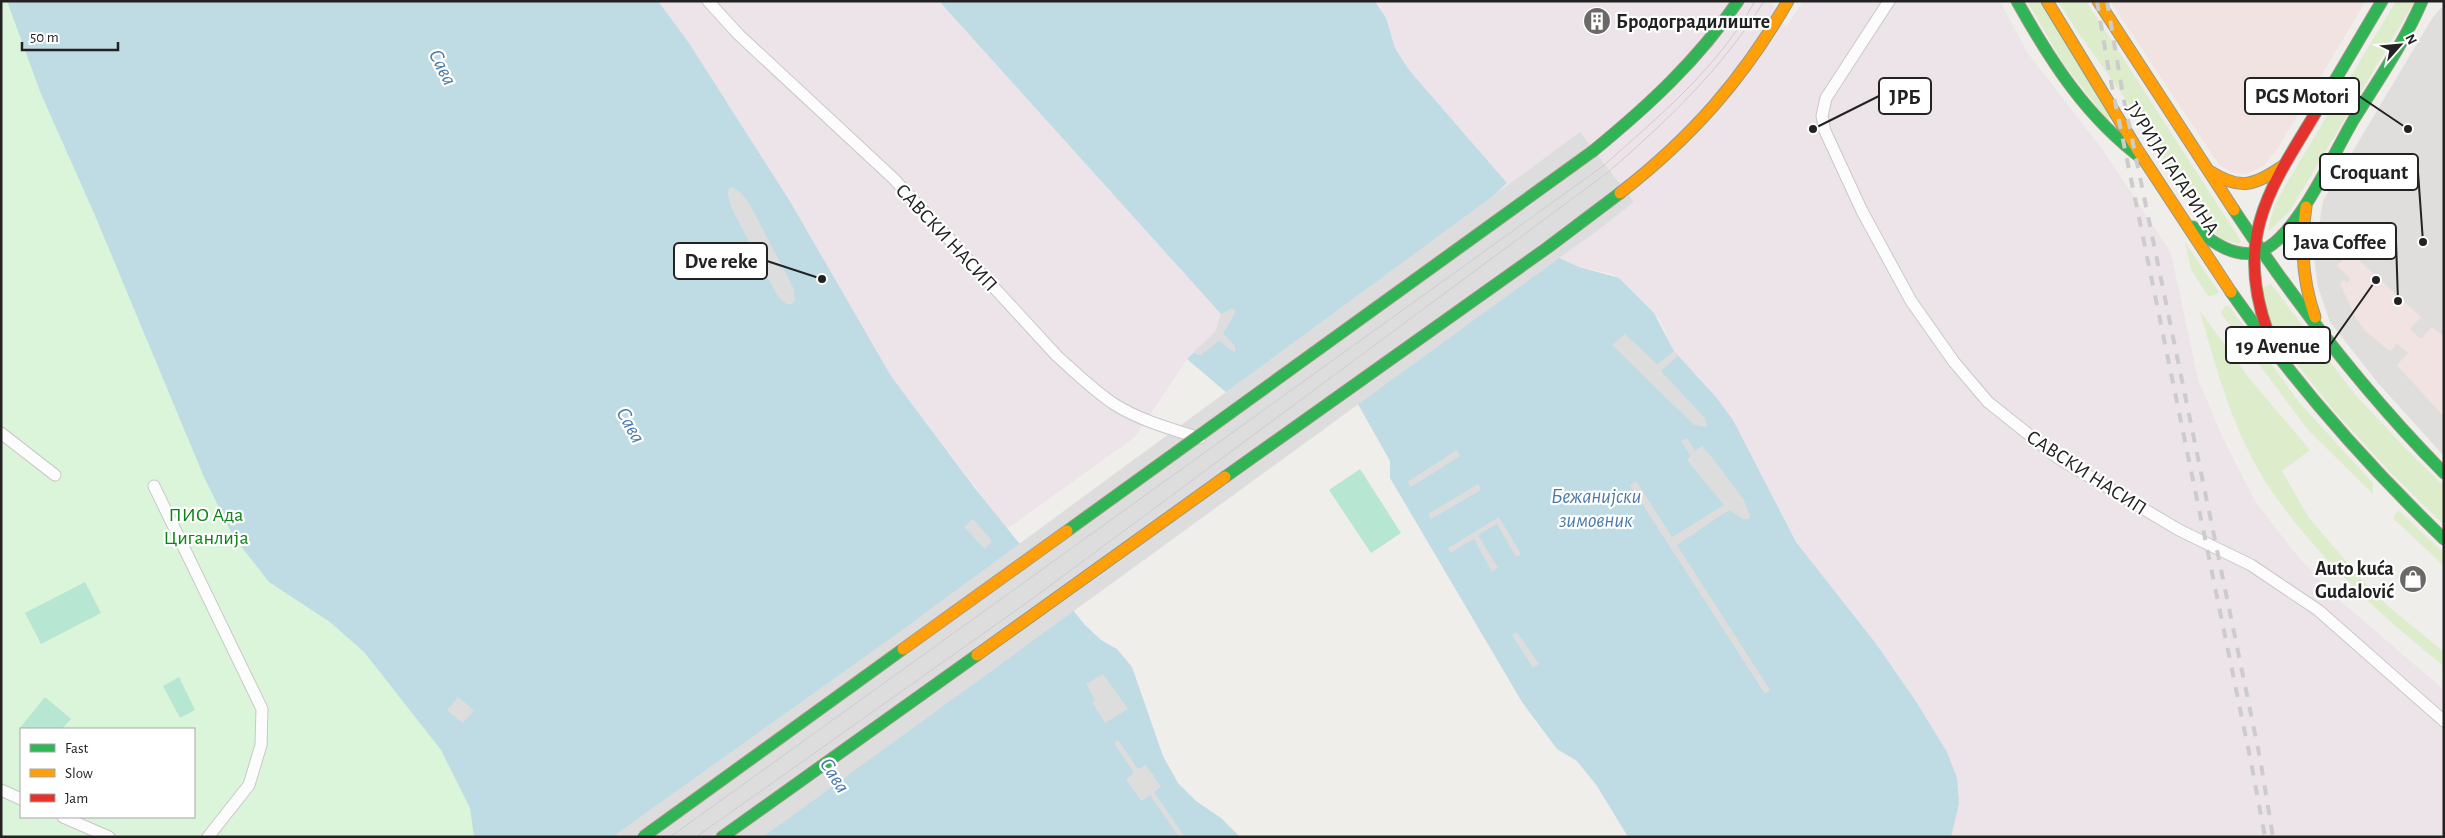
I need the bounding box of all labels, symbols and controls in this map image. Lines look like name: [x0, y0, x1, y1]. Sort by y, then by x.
building icon: Бродоградилиште: [1582, 6, 1612, 36]
place label: Бродоградилиште: [1616, 12, 1770, 32]
scale bar: [22, 20, 119, 52]
north arrow: [2375, 20, 2425, 70]
text: 50 m: [30, 30, 59, 45]
text: N: [2402, 32, 2419, 47]
water label: Сава: [425, 46, 460, 89]
callout: ЈРБ: [1879, 78, 1931, 114]
callout: PGS Motori: [2245, 78, 2359, 114]
text: PGS Motori: [2255, 86, 2349, 107]
text: ЈРБ: [1889, 87, 1921, 108]
street label: ЈУРИЈА ГАГАРИНА: [2122, 99, 2223, 239]
callout: Croquant: [2320, 154, 2418, 190]
text: Croquant: [2330, 162, 2408, 183]
street label: САВСКИ НАСИП: [892, 180, 1001, 295]
callout: Java Coffee: [2284, 223, 2396, 259]
text: Java Coffee: [2294, 232, 2386, 253]
callout: Dve reke: [674, 243, 767, 279]
text: Dve reke: [684, 251, 758, 272]
callout: 19 Avenue: [2226, 327, 2330, 363]
text: 19 Avenue: [2236, 336, 2320, 357]
water label: Сава: [612, 404, 649, 447]
street label: САВСКИ НАСИП: [2023, 427, 2150, 519]
water label: Бежанијски зимовник: [1551, 486, 1641, 531]
park label: ПИО Ада Циганлија: [163, 505, 249, 548]
place label: Auto kuća Gudalović: [2315, 559, 2394, 602]
shop icon: Auto kuća Gudalović: [2398, 564, 2428, 594]
legend: [20, 728, 195, 818]
text: Fast: [65, 741, 89, 756]
water label: Сава: [816, 754, 854, 797]
text: Slow: [65, 766, 93, 781]
text: Jam: [65, 791, 88, 806]

